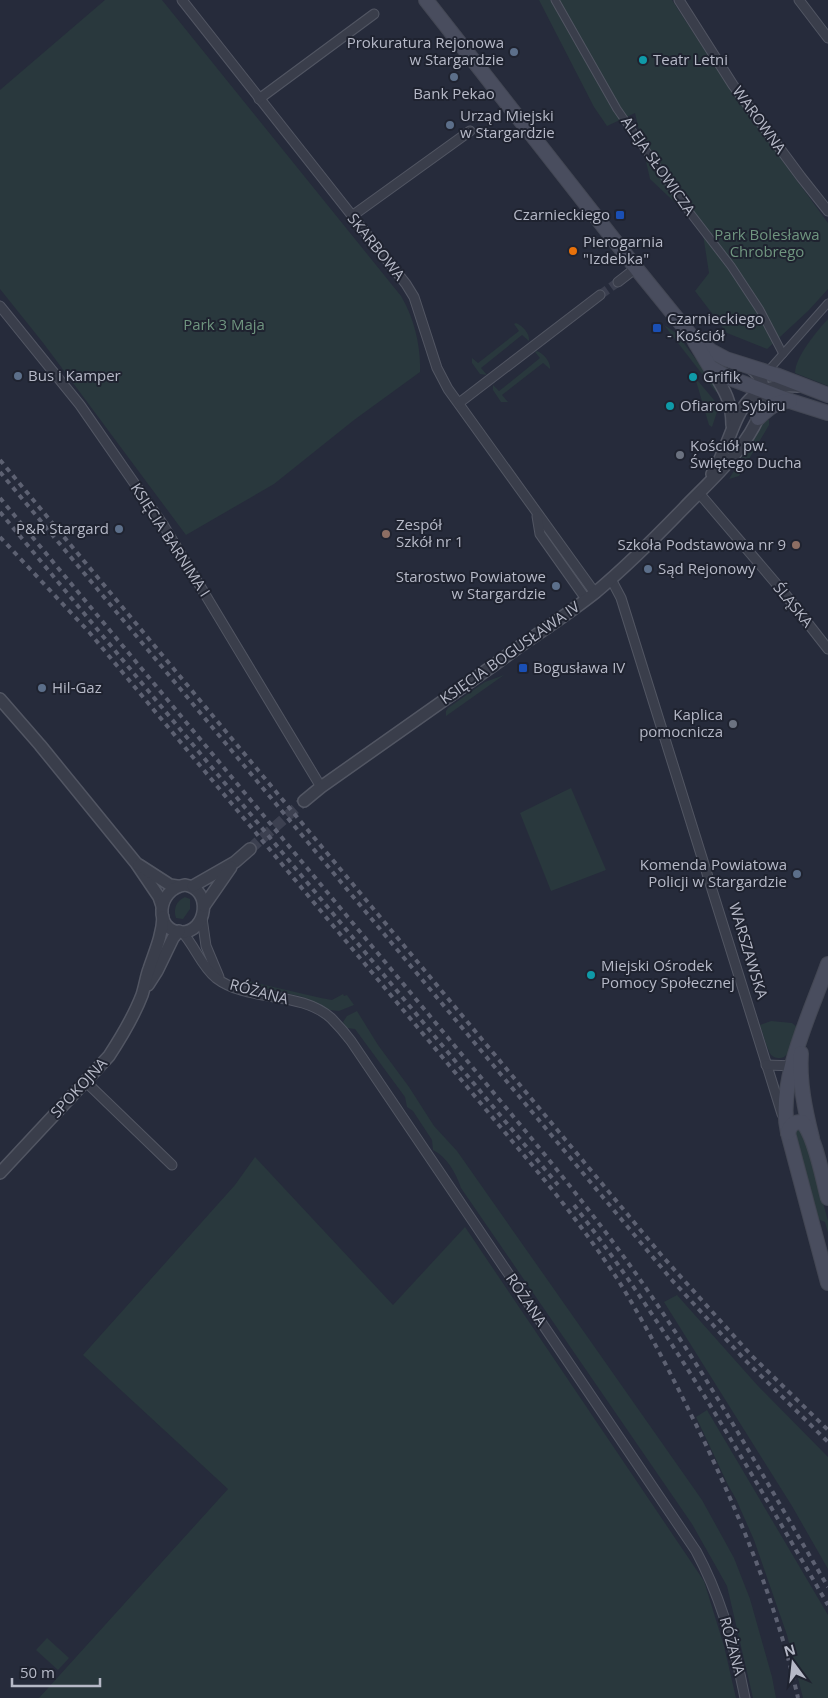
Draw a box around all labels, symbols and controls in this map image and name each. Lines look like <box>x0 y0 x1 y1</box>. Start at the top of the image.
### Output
place label: Prokuratura Rejonowa w Stargardzie <box>347 32 504 69</box>
marker: Prokuratura Rejonowa w Stargardzie <box>508 46 520 58</box>
place label: Teatr Letni <box>653 49 728 69</box>
marker: Teatr Letni <box>637 54 649 66</box>
marker: Bank Pekao <box>448 71 460 83</box>
street label: WAROWNA <box>729 82 791 158</box>
place label: Bank Pekao <box>413 83 495 103</box>
place label: Urząd Miejski w Stargardzie <box>460 105 555 142</box>
street label: ALEJA SŁOWICZA <box>617 112 701 219</box>
marker: Urząd Miejski w Stargardzie <box>444 119 456 131</box>
place label: Czarnieckiego <box>513 204 610 224</box>
street label: SKARBOWA <box>344 209 410 284</box>
marker: Czarnieckiego <box>614 209 626 221</box>
park label: Park Bolesława Chrobrego <box>714 224 820 261</box>
place label: Pierogarnia "Izdebka" <box>583 231 663 268</box>
marker: Pierogarnia "Izdebka" <box>567 245 579 257</box>
place label: Czarnieckiego - Kościół <box>667 308 764 345</box>
park label: Park 3 Maja <box>183 314 265 334</box>
marker: Czarnieckiego - Kościół <box>651 322 663 334</box>
place label: Bus i Kamper <box>28 365 121 385</box>
place label: Grifik <box>703 366 741 386</box>
marker: Bus i Kamper <box>12 370 24 382</box>
marker: Grifik <box>687 371 699 383</box>
place label: Ofiarom Sybiru <box>680 395 786 415</box>
marker: Ofiarom Sybiru <box>664 400 676 412</box>
place label: Kościół pw. Świętego Ducha <box>690 435 802 472</box>
marker: Kościół pw. Świętego Ducha <box>674 449 686 461</box>
street label: KSIĘCIA BARNIMA I <box>127 479 215 600</box>
place label: Zespół Szkół nr 1 <box>396 514 464 551</box>
place label: P&R Stargard <box>16 518 109 538</box>
marker: P&R Stargard <box>113 523 125 535</box>
marker: Zespół Szkół nr 1 <box>380 528 392 540</box>
place label: Szkoła Podstawowa nr 9 <box>617 534 786 554</box>
marker: Szkoła Podstawowa nr 9 <box>790 539 802 551</box>
place label: Sąd Rejonowy <box>658 558 756 578</box>
marker: Sąd Rejonowy <box>642 563 654 575</box>
place label: Starostwo Powiatowe w Stargardzie <box>396 566 546 603</box>
street label: ŚLĄSKA <box>770 578 818 631</box>
marker: Starostwo Powiatowe w Stargardzie <box>550 580 562 592</box>
street label: KSIĘCIA BOGUSŁAWA IV <box>436 596 583 708</box>
place label: Bogusława IV <box>533 657 625 677</box>
marker: Bogusława IV <box>517 662 529 674</box>
place label: Hil-Gaz <box>52 677 102 697</box>
marker: Hil-Gaz <box>36 682 48 694</box>
place label: Kaplica pomocnicza <box>639 704 723 741</box>
marker: Kaplica pomocnicza <box>727 718 739 730</box>
place label: Komenda Powiatowa Policji w Stargardzie <box>640 854 787 891</box>
marker: Komenda Powiatowa Policji w Stargardzie <box>791 868 803 880</box>
street label: WARSZAWSKA <box>725 900 773 1002</box>
place label: Miejski Ośrodek Pomocy Społecznej <box>601 955 735 992</box>
marker: Miejski Ośrodek Pomocy Społecznej <box>585 969 597 981</box>
street label: RÓŻANA <box>228 974 291 1009</box>
street label: SPOKOJNA <box>46 1053 111 1121</box>
street label: RÓŻANA <box>502 1269 552 1330</box>
street label: RÓŻANA <box>716 1614 750 1678</box>
north arrow <box>768 1638 818 1688</box>
text: N <box>782 1639 797 1661</box>
scale bar <box>12 1656 100 1688</box>
text: 50 m <box>20 1662 55 1682</box>

